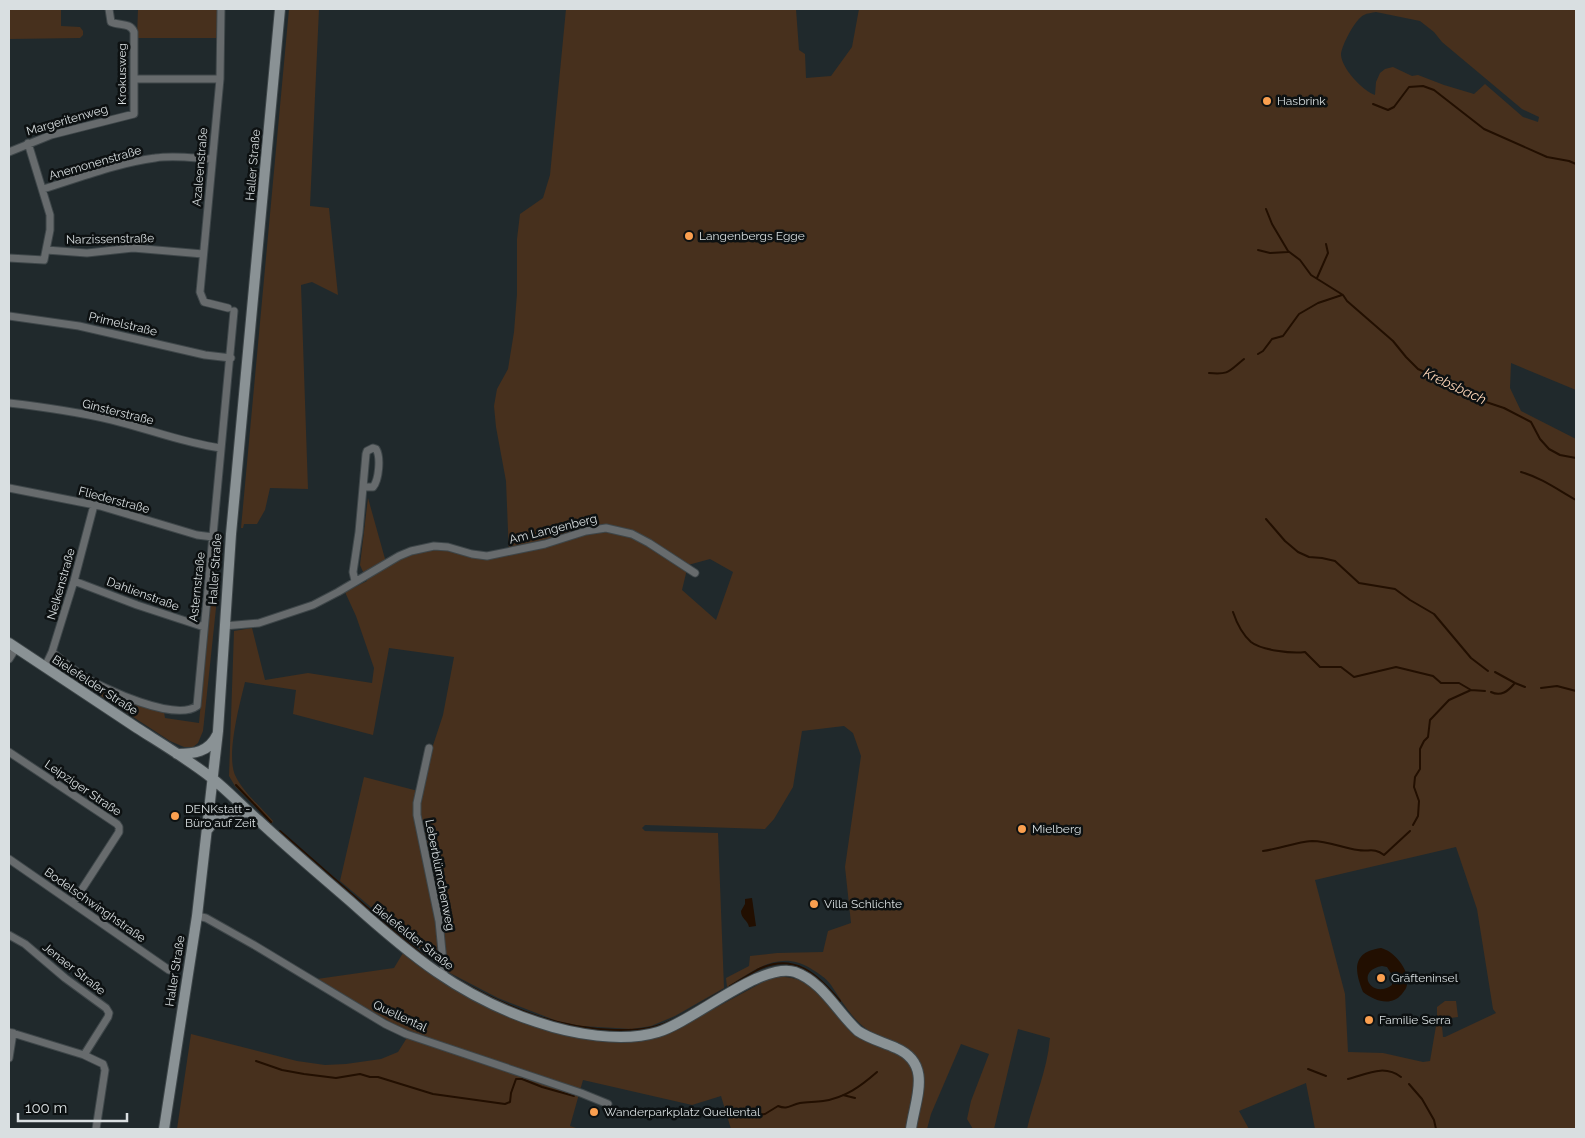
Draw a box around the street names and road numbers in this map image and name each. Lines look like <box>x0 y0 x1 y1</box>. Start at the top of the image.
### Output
street label: Krokusweg <box>115 43 129 105</box>
street label: Margeritenweg <box>25 102 109 138</box>
street label: Azaleenstraße <box>190 127 210 207</box>
street label: Haller Straße <box>243 129 263 201</box>
street label: Anemonenstraße <box>47 143 143 183</box>
street label: Narzissenstraße <box>66 231 154 247</box>
street label: Primelstraße <box>87 309 159 339</box>
street label: Ginsterstraße <box>81 396 155 428</box>
street label: Fliederstraße <box>77 484 151 516</box>
street label: Am Langenberg <box>508 511 598 547</box>
street label: Haller Straße <box>206 533 224 605</box>
street label: Nelkenstraße <box>44 547 78 621</box>
street label: Asternstraße <box>186 551 208 623</box>
street label: Dahlienstraße <box>105 574 181 614</box>
street label: Bielefelder Straße <box>50 652 140 718</box>
street label: Leipziger Straße <box>42 757 124 819</box>
street label: Leberblümchenweg <box>422 818 458 932</box>
street label: Bodelschwinghstraße <box>42 865 148 945</box>
street label: Bielefelder Straße <box>370 901 456 973</box>
street label: Haller Straße <box>162 935 188 1007</box>
street label: Jenaer Straße <box>40 940 108 998</box>
street label: Quellental <box>371 998 430 1035</box>

